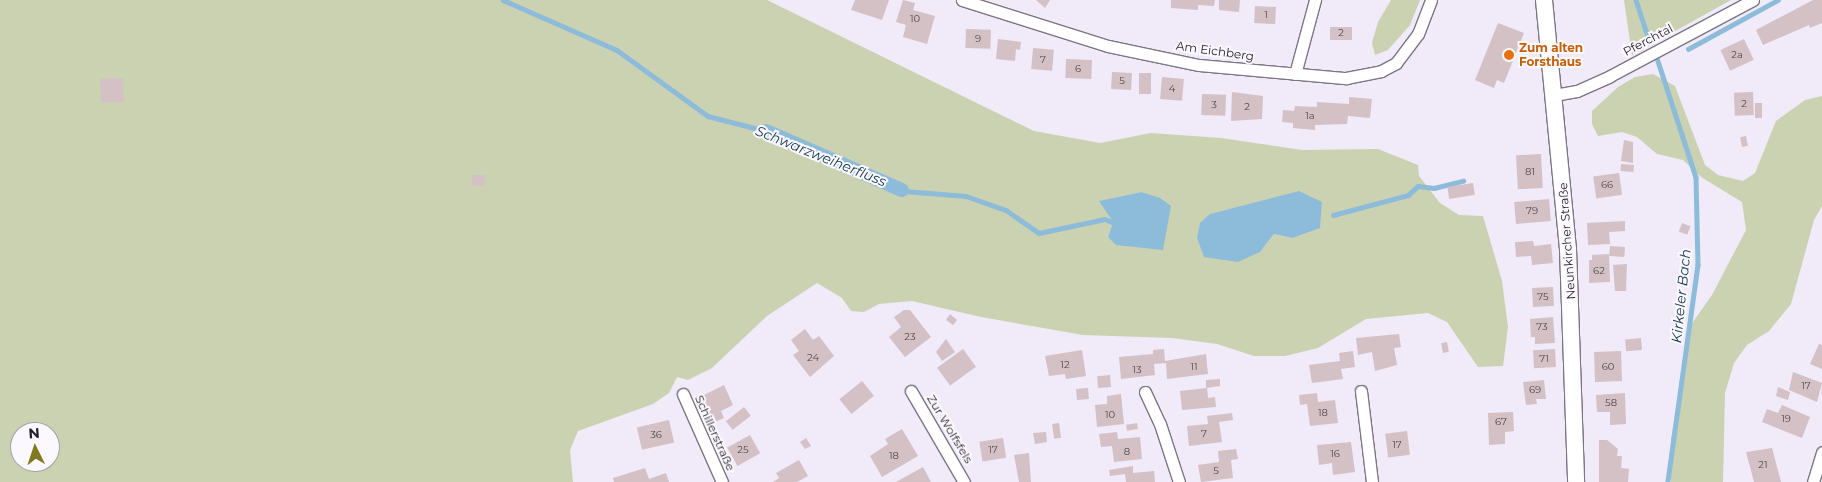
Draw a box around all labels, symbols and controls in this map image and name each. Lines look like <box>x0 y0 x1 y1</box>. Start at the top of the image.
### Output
house number: 1 <box>1264 9 1268 21</box>
house number: 10 <box>910 13 920 25</box>
street label: Pferchtal <box>1621 21 1675 59</box>
house number: 2 <box>1338 27 1344 39</box>
house number: 9 <box>975 33 981 45</box>
street label: Am Eichberg <box>1175 38 1255 64</box>
place label: Zum alten Forsthaus <box>1519 41 1583 69</box>
marker: Zum alten Forsthaus <box>1503 49 1515 61</box>
house number: 2a <box>1731 49 1743 61</box>
house number: 7 <box>1040 54 1046 66</box>
house number: 6 <box>1075 63 1081 75</box>
house number: 5 <box>1119 75 1125 87</box>
house number: 4 <box>1169 83 1175 95</box>
house number: 2 <box>1741 98 1747 110</box>
house number: 3 <box>1211 99 1217 111</box>
house number: 2 <box>1244 101 1250 113</box>
house number: 1a <box>1305 110 1315 122</box>
water label: Schwarzweiherfluss <box>753 122 889 190</box>
house number: 81 <box>1525 166 1535 178</box>
house number: 66 <box>1601 179 1613 191</box>
street label: Neunkircher Straße <box>1556 182 1578 300</box>
house number: 79 <box>1526 205 1538 217</box>
water label: Kirkeler Bach <box>1668 248 1694 344</box>
house number: 62 <box>1593 265 1605 277</box>
house number: 75 <box>1537 291 1549 303</box>
house number: 73 <box>1536 321 1548 333</box>
house number: 23 <box>904 331 916 343</box>
house number: 24 <box>807 352 819 364</box>
house number: 71 <box>1539 353 1549 365</box>
house number: 12 <box>1060 359 1070 371</box>
house number: 11 <box>1190 361 1198 373</box>
house number: 60 <box>1602 361 1614 373</box>
house number: 13 <box>1132 364 1142 376</box>
house number: 17 <box>1801 380 1811 392</box>
house number: 69 <box>1529 384 1541 396</box>
street label: Zur Wolfsfels <box>924 392 976 466</box>
street label: Schillerstraße <box>692 393 738 473</box>
house number: 58 <box>1605 397 1617 409</box>
house number: 18 <box>1318 407 1328 419</box>
house number: 10 <box>1105 409 1115 421</box>
house number: 19 <box>1781 413 1791 425</box>
house number: 67 <box>1495 416 1507 428</box>
north arrow <box>10 422 60 472</box>
text: N <box>28 424 40 442</box>
house number: 7 <box>1201 428 1207 440</box>
house number: 36 <box>650 429 662 441</box>
house number: 17 <box>1392 439 1402 451</box>
house number: 25 <box>737 444 749 456</box>
house number: 17 <box>988 444 998 456</box>
house number: 8 <box>1124 446 1130 458</box>
house number: 16 <box>1330 448 1340 460</box>
house number: 18 <box>889 450 899 462</box>
house number: 21 <box>1758 459 1768 471</box>
house number: 5 <box>1213 465 1219 477</box>

